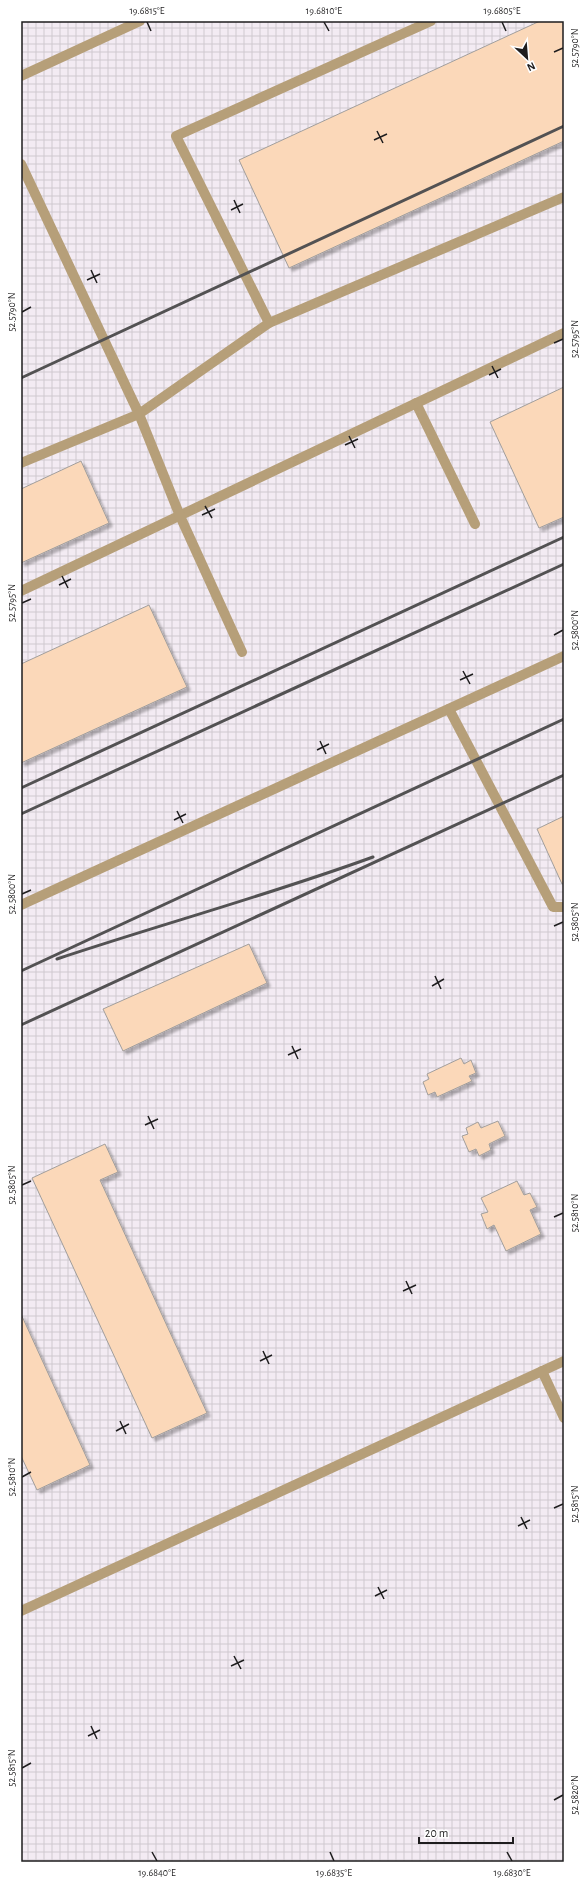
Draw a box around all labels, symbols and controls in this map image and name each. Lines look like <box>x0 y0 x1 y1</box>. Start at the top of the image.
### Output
text: 19.6815°E <box>129 6 165 16</box>
text: 19.6810°E <box>306 6 342 16</box>
text: 19.6805°E <box>483 6 521 16</box>
text: 52.5790°N <box>570 28 580 68</box>
north arrow <box>507 38 547 78</box>
text: N <box>525 60 537 73</box>
text: 52.5790°N <box>7 292 17 332</box>
text: 52.5795°N <box>570 320 580 358</box>
text: 52.5795°N <box>7 584 17 622</box>
text: 52.5800°N <box>570 610 580 650</box>
text: 52.5800°N <box>7 874 17 914</box>
text: 52.5805°N <box>570 902 580 942</box>
text: 52.5805°N <box>7 1165 17 1205</box>
text: 52.5810°N <box>570 1194 580 1232</box>
text: 52.5810°N <box>7 1458 17 1496</box>
text: 52.5815°N <box>570 1485 580 1523</box>
text: 52.5815°N <box>7 1749 17 1787</box>
text: 52.5820°N <box>570 1775 580 1815</box>
scale bar <box>419 1819 513 1845</box>
text: 20 m <box>425 1827 448 1839</box>
text: 19.6840°E <box>138 1868 176 1878</box>
text: 19.6835°E <box>316 1868 352 1878</box>
text: 19.6830°E <box>493 1868 531 1878</box>

